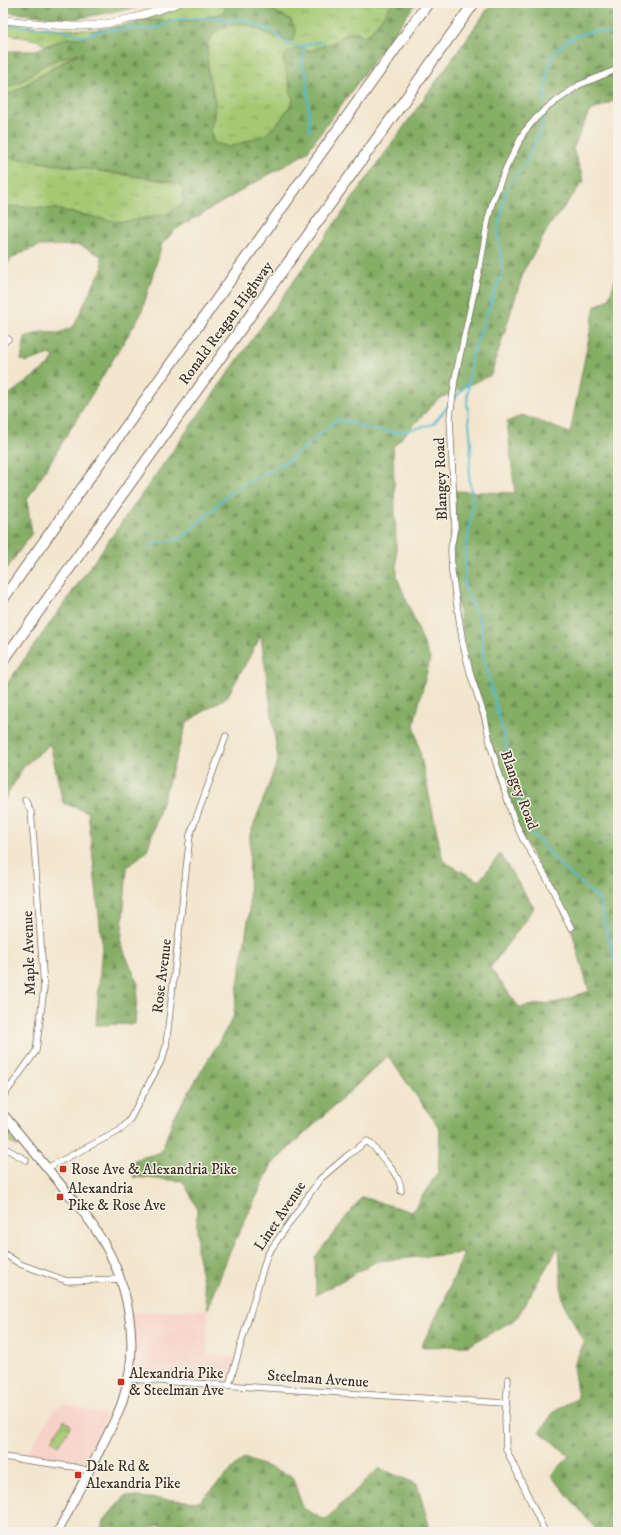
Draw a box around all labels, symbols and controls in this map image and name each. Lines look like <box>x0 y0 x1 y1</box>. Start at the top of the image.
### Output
street label: Ronald Reagan Highway <box>175 257 278 389</box>
street label: Blangey Road <box>430 437 452 521</box>
street label: Blangey Road <box>496 748 542 833</box>
street label: Maple Avenue <box>18 910 40 996</box>
street label: Rose Avenue <box>148 938 176 1014</box>
place label: Rose Ave & Alexandria Pike <box>71 1160 237 1179</box>
marker: Rose Ave & Alexandria Pike <box>58 1164 68 1174</box>
street label: Linet Avenue <box>250 1178 310 1254</box>
place label: Alexandria Pike & Rose Ave <box>68 1179 166 1215</box>
marker: Alexandria Pike & Rose Ave <box>55 1192 65 1202</box>
place label: Alexandria Pike & Steelman Ave <box>129 1364 224 1400</box>
street label: Steelman Avenue <box>267 1366 369 1392</box>
marker: Alexandria Pike & Steelman Ave <box>116 1377 126 1387</box>
place label: Dale Rd & Alexandria Pike <box>86 1457 180 1493</box>
marker: Dale Rd & Alexandria Pike <box>73 1470 83 1480</box>

